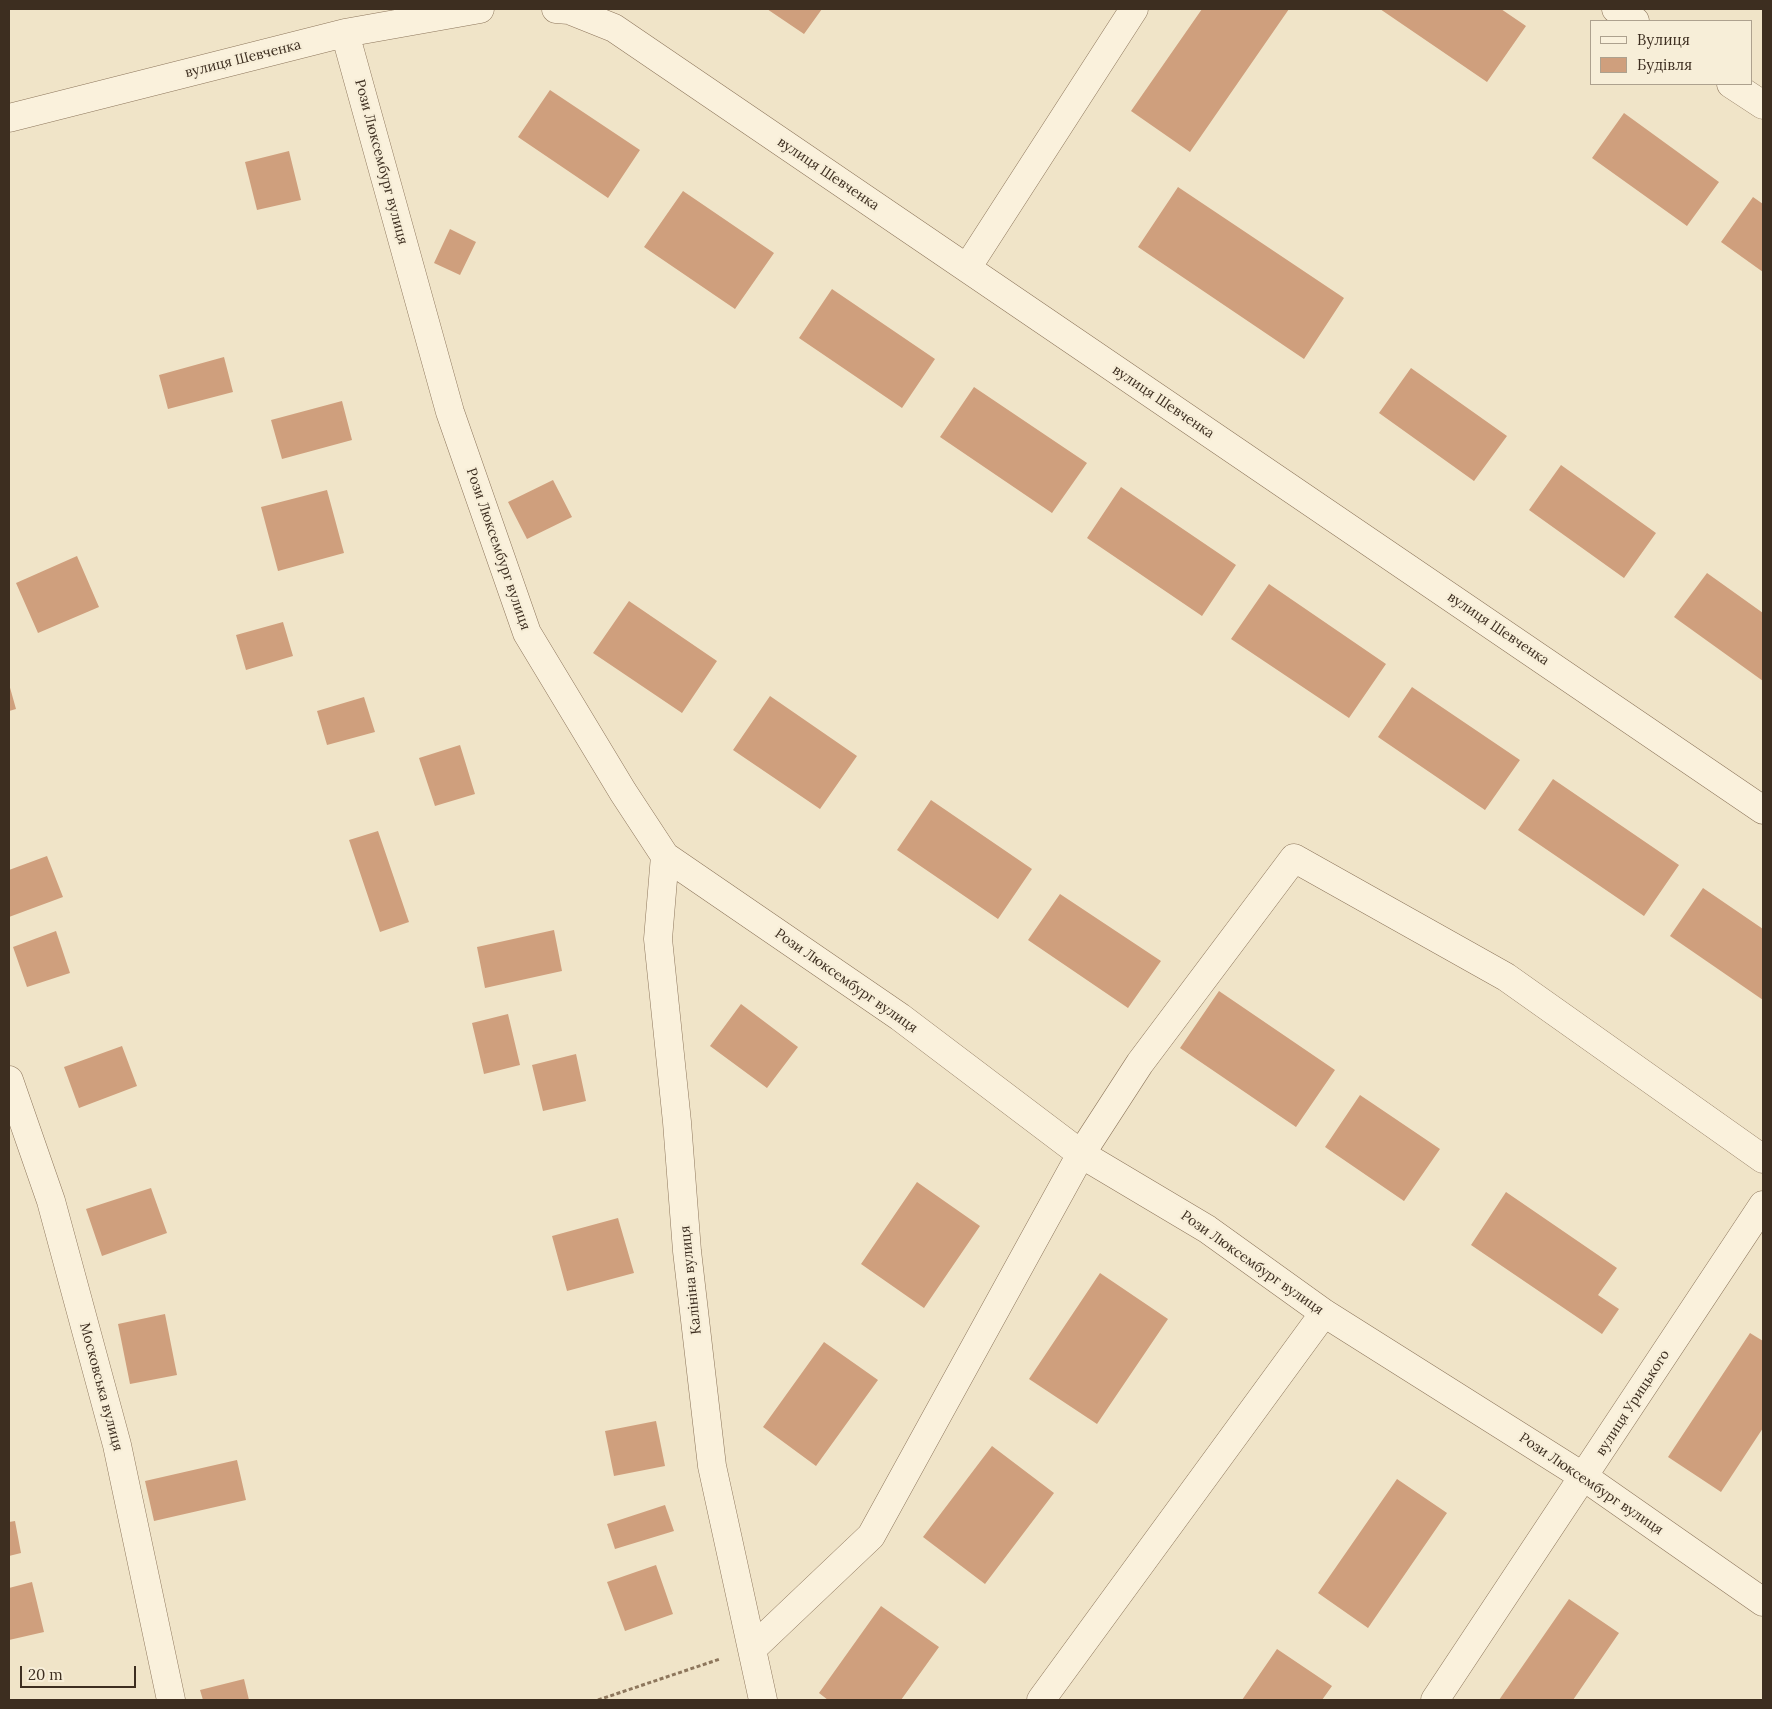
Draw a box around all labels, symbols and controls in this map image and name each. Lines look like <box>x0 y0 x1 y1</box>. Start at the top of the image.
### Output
legend <box>1590 20 1752 85</box>
text: Вулиця <box>1637 30 1690 49</box>
street label: вулиця Шевченка <box>183 36 303 82</box>
text: Будівля <box>1637 55 1692 74</box>
street label: Рози Люксембург вулиця <box>351 78 411 246</box>
street label: вулиця Шевченка <box>774 134 882 214</box>
street label: вулиця Шевченка <box>1109 362 1217 442</box>
street label: Рози Люксембург вулиця <box>462 466 534 632</box>
street label: вулиця Шевченка <box>1444 589 1552 669</box>
street label: Рози Люксембург вулиця <box>771 925 921 1037</box>
street label: Рози Люксембург вулиця <box>1177 1207 1327 1319</box>
street label: Калініна вулиця <box>677 1225 705 1335</box>
street label: Московська вулиця <box>76 1321 126 1453</box>
street label: вулиця Урицького <box>1592 1347 1674 1459</box>
street label: Рози Люксембург вулиця <box>1516 1429 1666 1539</box>
scale bar <box>22 1656 139 1688</box>
text: 20 m <box>28 1665 63 1684</box>

